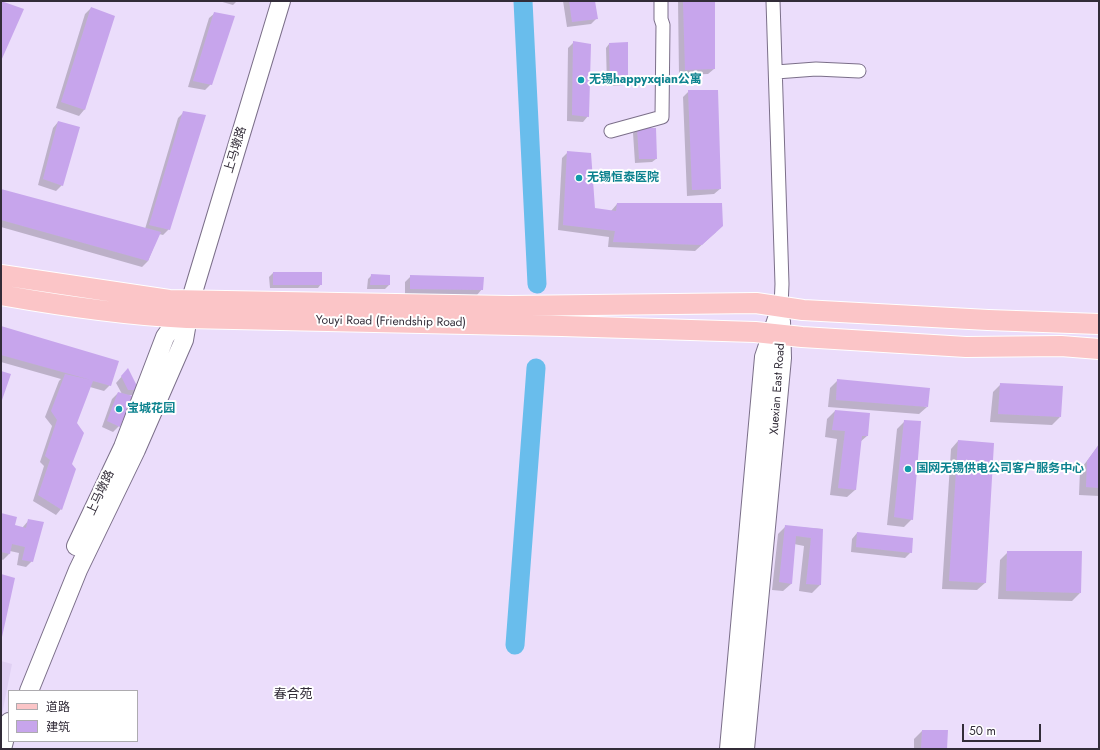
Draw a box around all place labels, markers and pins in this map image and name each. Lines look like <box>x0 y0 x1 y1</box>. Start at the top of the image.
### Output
place label: 无锡happyxqian公寓 <box>589 73 702 87</box>
marker: 无锡happyxqian公寓 <box>576 75 586 85</box>
place label: 无锡恒泰医院 <box>587 171 659 185</box>
marker: 无锡恒泰医院 <box>574 173 584 183</box>
place label: 宝城花园 <box>127 402 175 416</box>
marker: 宝城花园 <box>114 404 124 414</box>
place label: 国网无锡供电公司客户服务中心 <box>916 462 1084 476</box>
marker: 国网无锡供电公司客户服务中心 <box>903 464 913 474</box>

